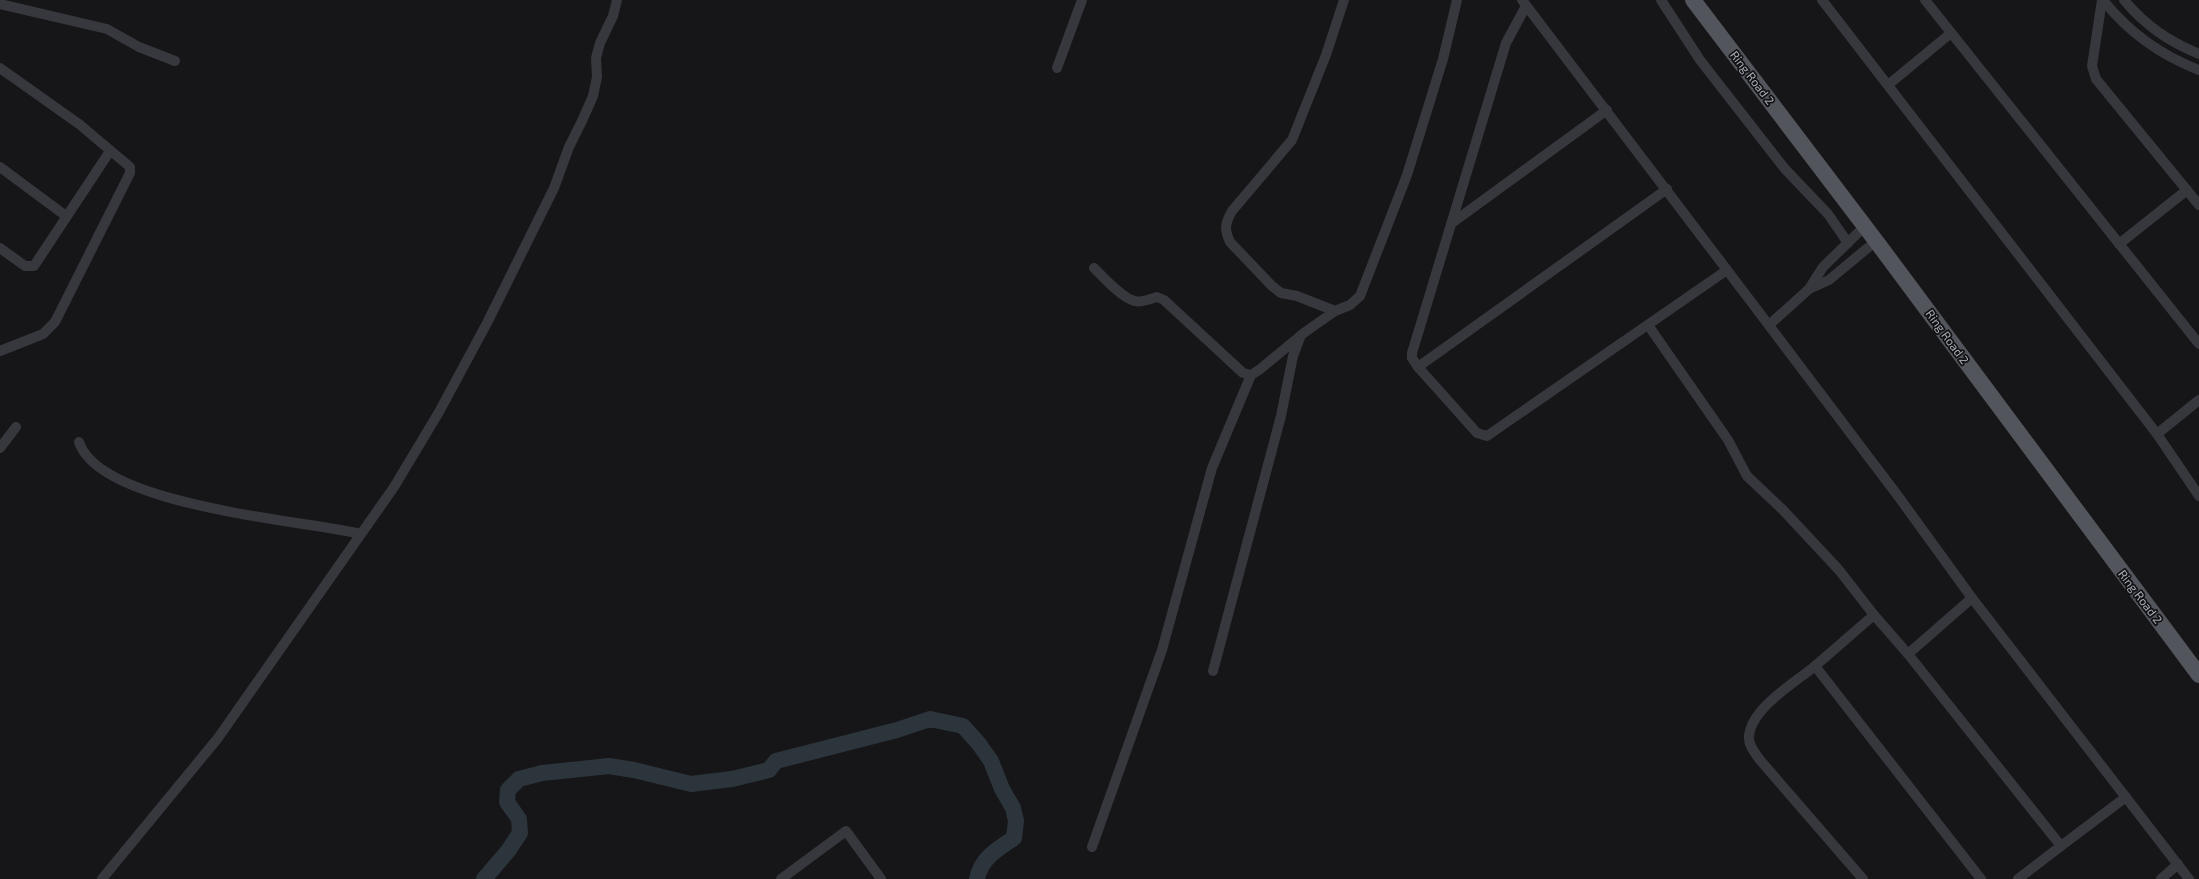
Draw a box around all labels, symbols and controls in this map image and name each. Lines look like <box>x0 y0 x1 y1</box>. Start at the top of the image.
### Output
street label: Ring Road 2 <box>1728 48 1778 107</box>
street label: Ring Road 2 <box>1923 306 1972 367</box>
street label: Ring Road 2 <box>2116 567 2166 626</box>

